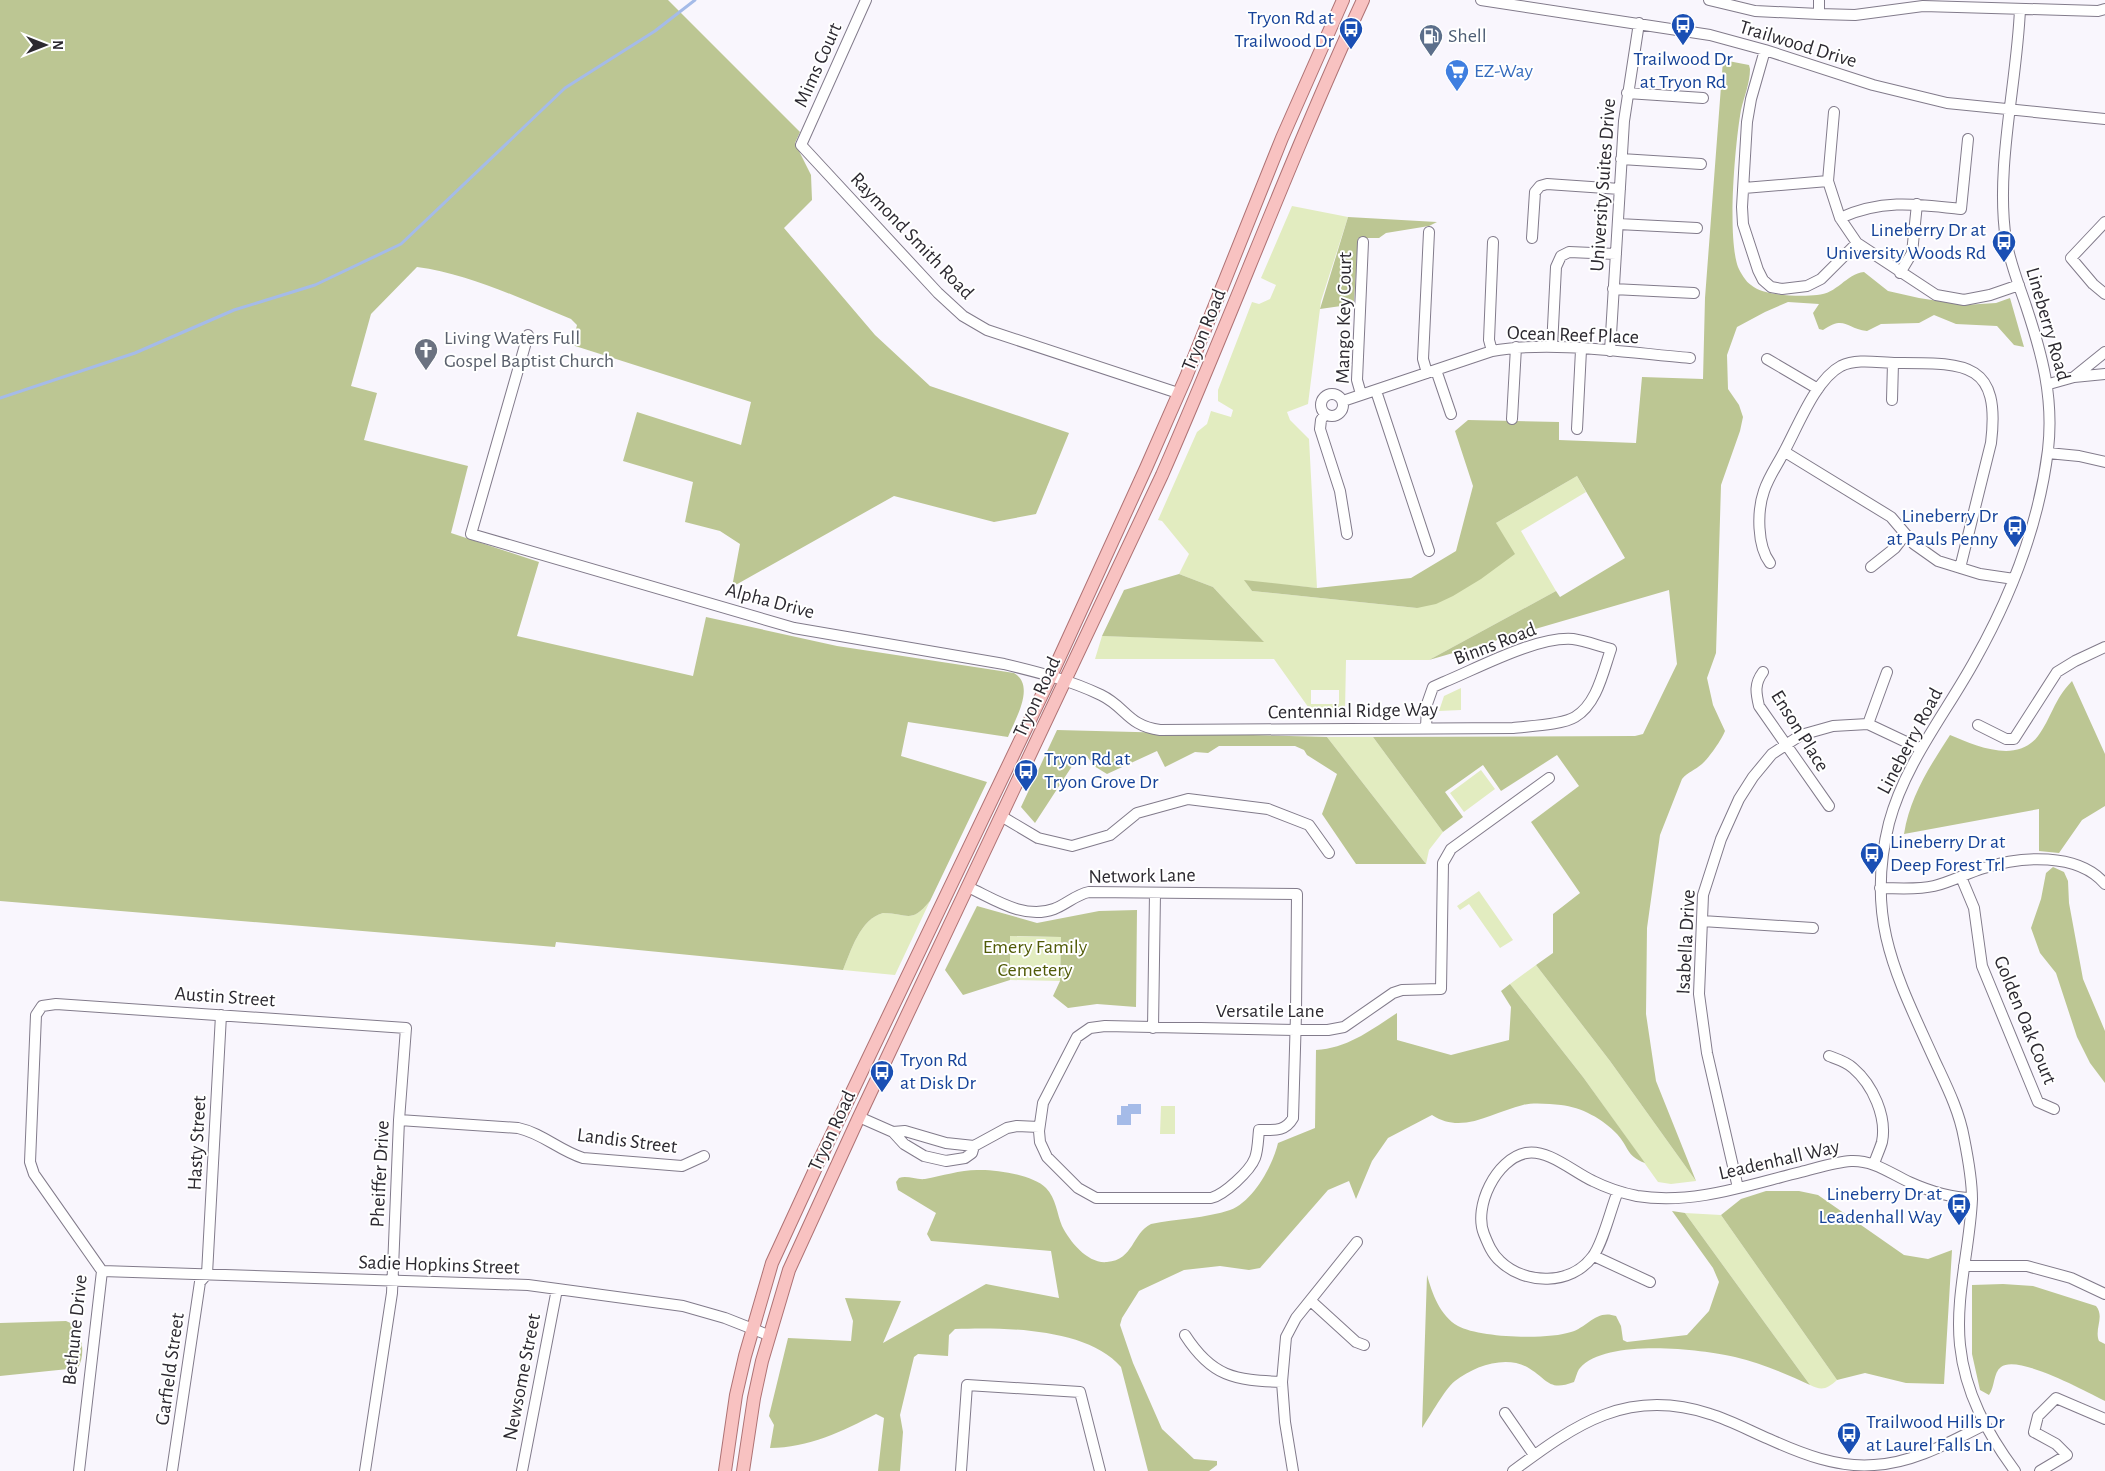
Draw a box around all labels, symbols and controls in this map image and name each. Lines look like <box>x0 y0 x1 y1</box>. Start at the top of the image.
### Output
place label: Tryon Rd at Trailwood Dr <box>1234 8 1335 51</box>
bus stop icon: Trailwood Dr at Tryon Rd <box>1670 12 1696 46</box>
bus stop icon: Tryon Rd at Trailwood Dr <box>1338 16 1364 50</box>
street label: Trailwood Drive <box>1737 17 1859 71</box>
street label: Mims Court <box>791 19 846 110</box>
north arrow <box>20 20 70 70</box>
fuel station icon: Shell <box>1418 23 1444 57</box>
place label: Shell <box>1448 26 1487 46</box>
text: N <box>50 40 64 50</box>
place label: Trailwood Dr at Tryon Rd <box>1633 49 1733 92</box>
supermarket icon: EZ-Way <box>1444 58 1470 92</box>
place label: EZ-Way <box>1474 61 1533 81</box>
street label: University Suites Drive <box>1587 98 1619 272</box>
street label: Raymond Smith Road <box>847 169 977 303</box>
place label: Lineberry Dr at University Woods Rd <box>1826 220 1987 263</box>
bus stop icon: Lineberry Dr at University Woods Rd <box>1991 229 2017 263</box>
street label: Mango Key Court <box>1333 251 1355 384</box>
street label: Lineberry Road <box>2022 265 2074 383</box>
street label: Tryon Road <box>1179 286 1229 374</box>
street label: Ocean Reef Place <box>1507 323 1639 347</box>
place label: Living Waters Full Gospel Baptist Church <box>444 328 614 371</box>
church icon: Living Waters Full Gospel Baptist Church <box>413 337 439 371</box>
place label: Lineberry Dr at Pauls Penny <box>1887 506 1999 549</box>
bus stop icon: Lineberry Dr at Pauls Penny <box>2002 514 2028 548</box>
street label: Alpha Drive <box>723 580 817 622</box>
street label: Binns Road <box>1451 619 1539 669</box>
street label: Tryon Road <box>1010 654 1064 740</box>
street label: Lineberry Road <box>1874 685 1946 797</box>
street label: Enson Place <box>1767 687 1833 775</box>
street label: Centennial Ridge Way <box>1268 700 1439 722</box>
place label: Tryon Rd at Tryon Grove Dr <box>1044 749 1159 792</box>
bus stop icon: Tryon Rd at Tryon Grove Dr <box>1013 758 1039 792</box>
place label: Lineberry Dr at Deep Forest Trl <box>1890 832 2006 875</box>
bus stop icon: Lineberry Dr at Deep Forest Trl <box>1859 841 1885 875</box>
street label: Network Lane <box>1088 865 1196 887</box>
street label: Isabella Drive <box>1673 889 1699 995</box>
park label: Emery Family Cemetery <box>983 937 1088 980</box>
street label: Golden Oak Court <box>1990 953 2060 1088</box>
street label: Austin Street <box>174 984 277 1011</box>
street label: Versatile Lane <box>1216 1001 1324 1021</box>
place label: Tryon Rd at Disk Dr <box>900 1050 976 1093</box>
bus stop icon: Tryon Rd at Disk Dr <box>869 1059 895 1093</box>
street label: Tryon Road <box>805 1088 859 1174</box>
street label: Hasty Street <box>185 1094 210 1191</box>
street label: Pheiffer Drive <box>367 1120 393 1228</box>
street label: Landis Street <box>576 1125 679 1157</box>
street label: Leadenhall Way <box>1717 1136 1842 1184</box>
place label: Lineberry Dr at Leadenhall Way <box>1819 1184 1943 1227</box>
bus stop icon: Lineberry Dr at Leadenhall Way <box>1946 1192 1972 1226</box>
street label: Sadie Hopkins Street <box>358 1252 521 1278</box>
street label: Bethune Drive <box>59 1274 91 1386</box>
street label: Garfield Street <box>152 1311 188 1426</box>
street label: Newsome Street <box>500 1311 544 1442</box>
place label: Trailwood Hills Dr at Laurel Falls Ln <box>1866 1412 2005 1455</box>
bus stop icon: Trailwood Hills Dr at Laurel Falls Ln <box>1836 1421 1862 1455</box>

